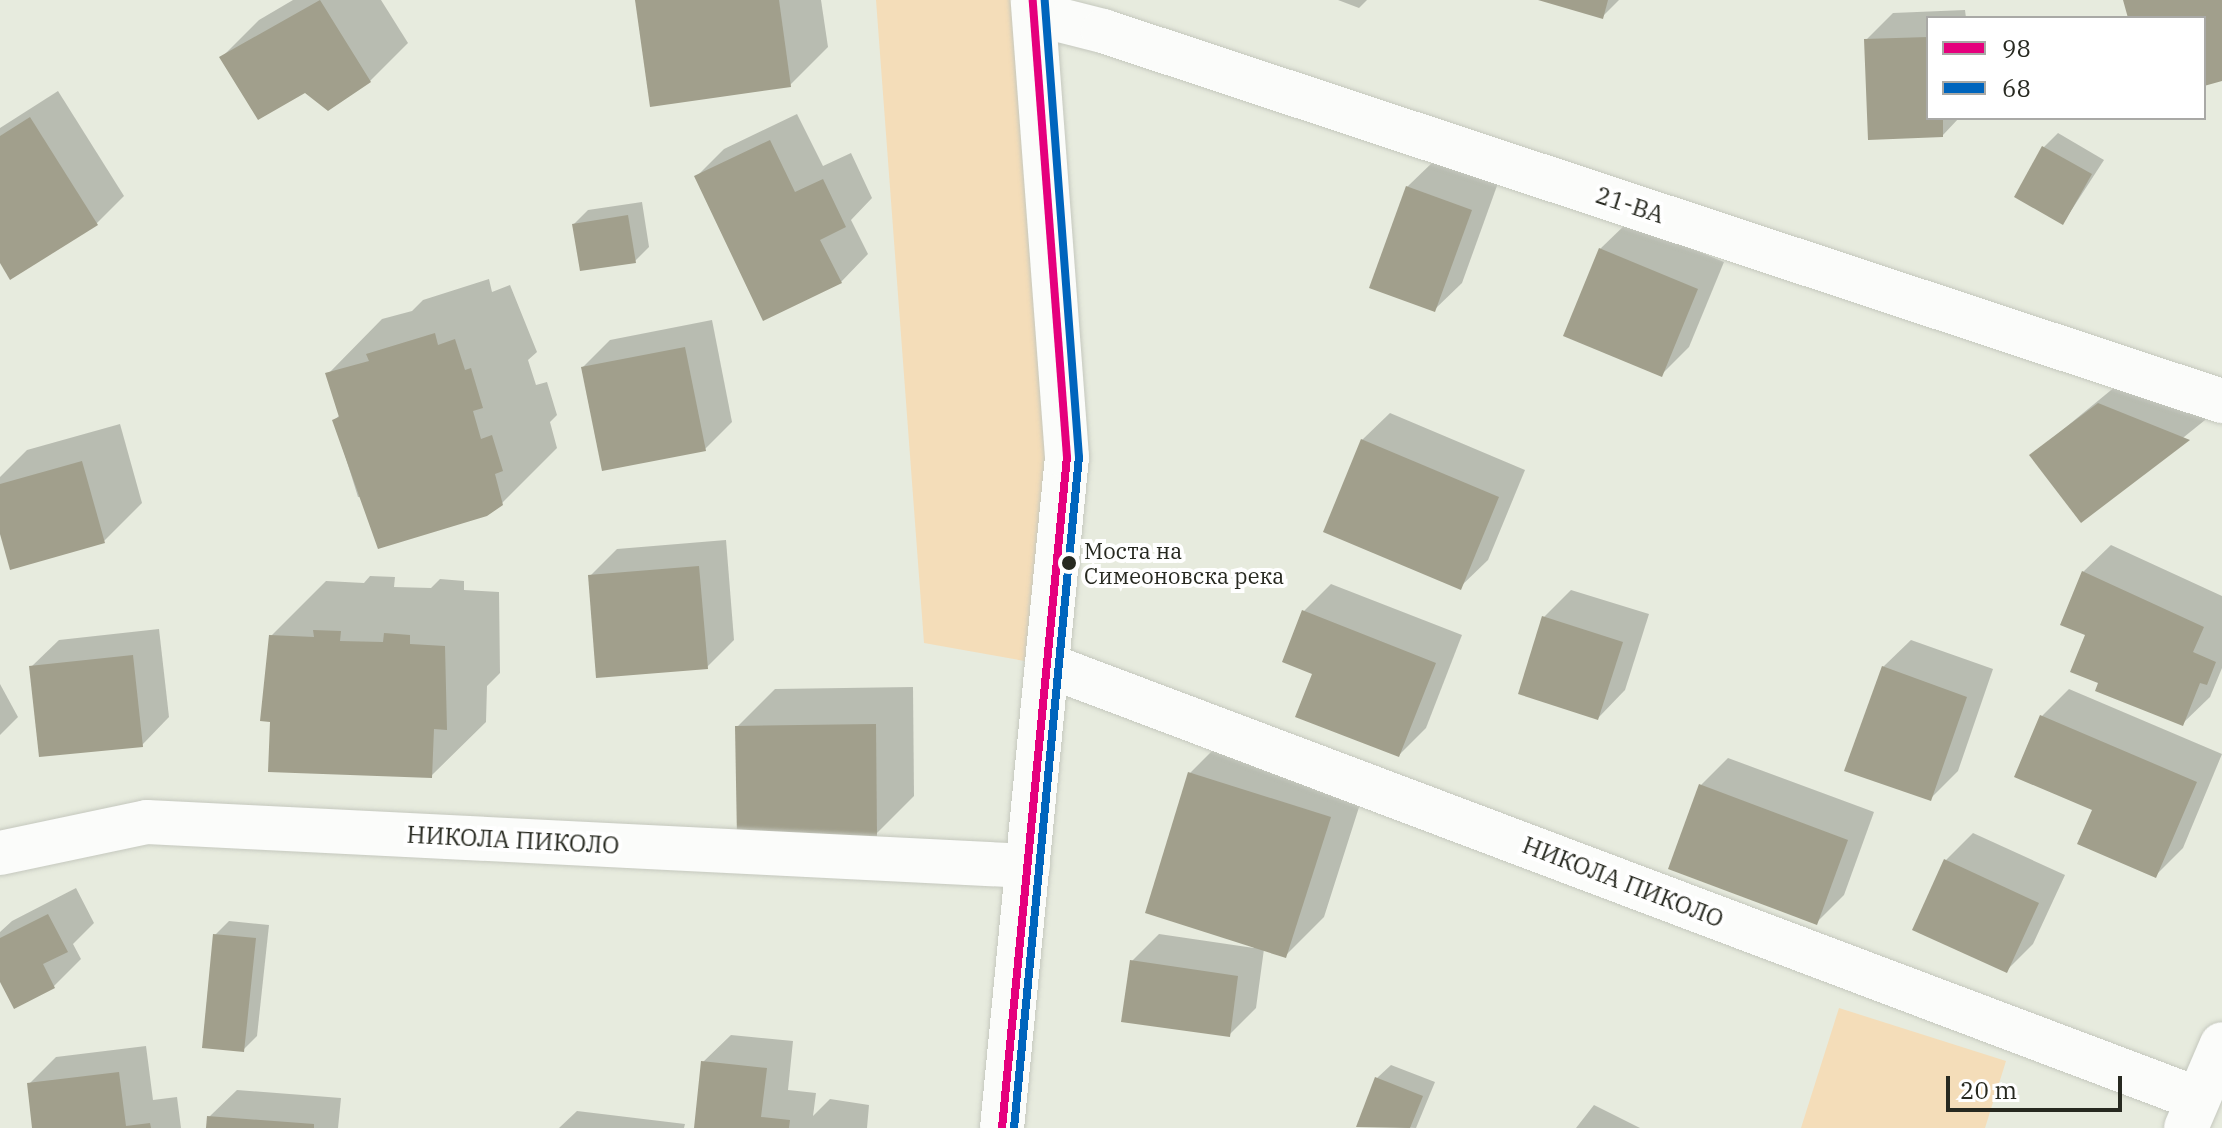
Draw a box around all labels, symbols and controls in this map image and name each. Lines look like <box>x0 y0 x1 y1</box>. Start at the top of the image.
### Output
legend <box>1926 16 2206 120</box>
text: 98 <box>2002 32 2031 64</box>
text: 68 <box>2002 72 2031 104</box>
street label: 21-ВА <box>1592 180 1668 230</box>
place label: Моста на Симеоновска река <box>1084 537 1284 588</box>
marker: Моста на Симеоновска река <box>1061 555 1077 571</box>
street label: НИКОЛА ПИКОЛО <box>406 820 620 860</box>
street label: НИКОЛА ПИКОЛО <box>1518 830 1728 934</box>
scale bar <box>1950 1060 2126 1110</box>
text: 20 m <box>1960 1074 2017 1106</box>

